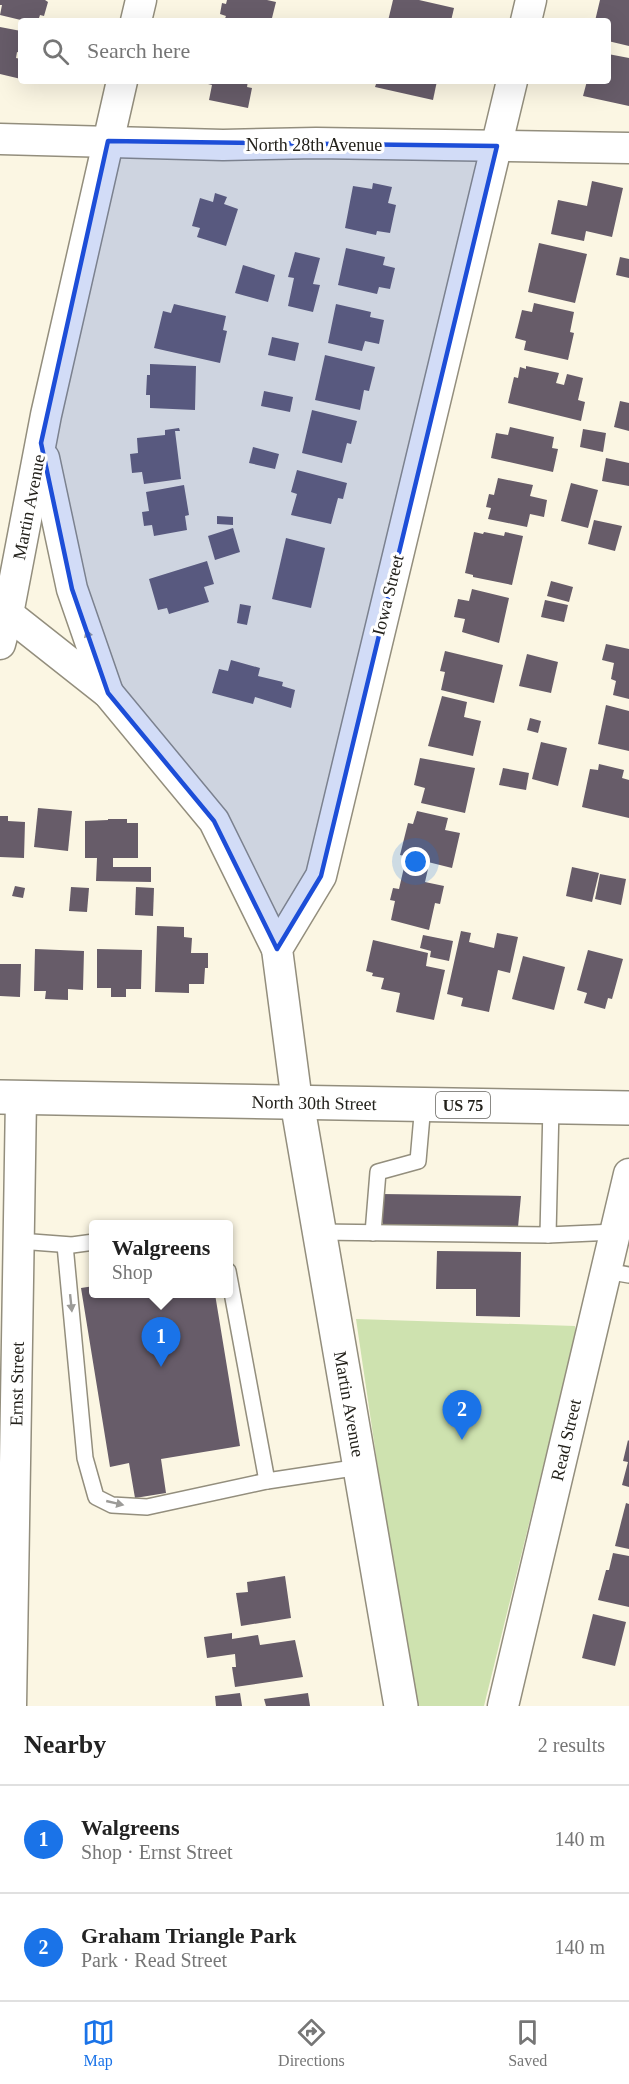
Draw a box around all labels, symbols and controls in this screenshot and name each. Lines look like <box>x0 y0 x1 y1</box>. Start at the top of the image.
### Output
search box <box>18 18 611 84</box>
icon: search <box>39 35 72 68</box>
text: Search here <box>87 38 190 63</box>
street label: North 28th Avenue <box>246 135 382 155</box>
street label: Martin Avenue <box>9 452 49 561</box>
street label: Iowa Street <box>368 553 408 637</box>
one-way arrow <box>83 629 93 647</box>
your location <box>401 847 430 876</box>
street label: North 30th Street <box>251 1092 377 1114</box>
road number: US 75 <box>436 1092 490 1118</box>
popup <box>89 1220 233 1298</box>
text: Walgreens <box>112 1235 210 1260</box>
text: Shop <box>112 1261 153 1283</box>
one-way arrow <box>66 1294 76 1313</box>
pin: 1 <box>142 1318 180 1367</box>
street label: Ernst Street <box>6 1342 28 1426</box>
street label: Martin Avenue <box>330 1350 368 1459</box>
pin: 2 <box>442 1390 482 1440</box>
street label: Read Street <box>547 1397 585 1483</box>
one-way arrow <box>106 1499 124 1509</box>
text: Nearby <box>24 1730 106 1759</box>
text: 2 results <box>538 1734 605 1756</box>
text: Walgreens <box>81 1815 180 1840</box>
text: 1 <box>39 1828 49 1850</box>
text: 140 m <box>554 1828 605 1850</box>
text: Shop · Ernst Street <box>81 1841 233 1863</box>
text: Graham Triangle Park <box>81 1923 297 1948</box>
text: 2 <box>39 1936 49 1958</box>
text: 140 m <box>554 1936 605 1958</box>
text: Park · Read Street <box>81 1949 227 1971</box>
tab: Map <box>82 2016 115 2070</box>
tab: Directions <box>278 2016 345 2070</box>
tab: Saved <box>508 2016 547 2070</box>

